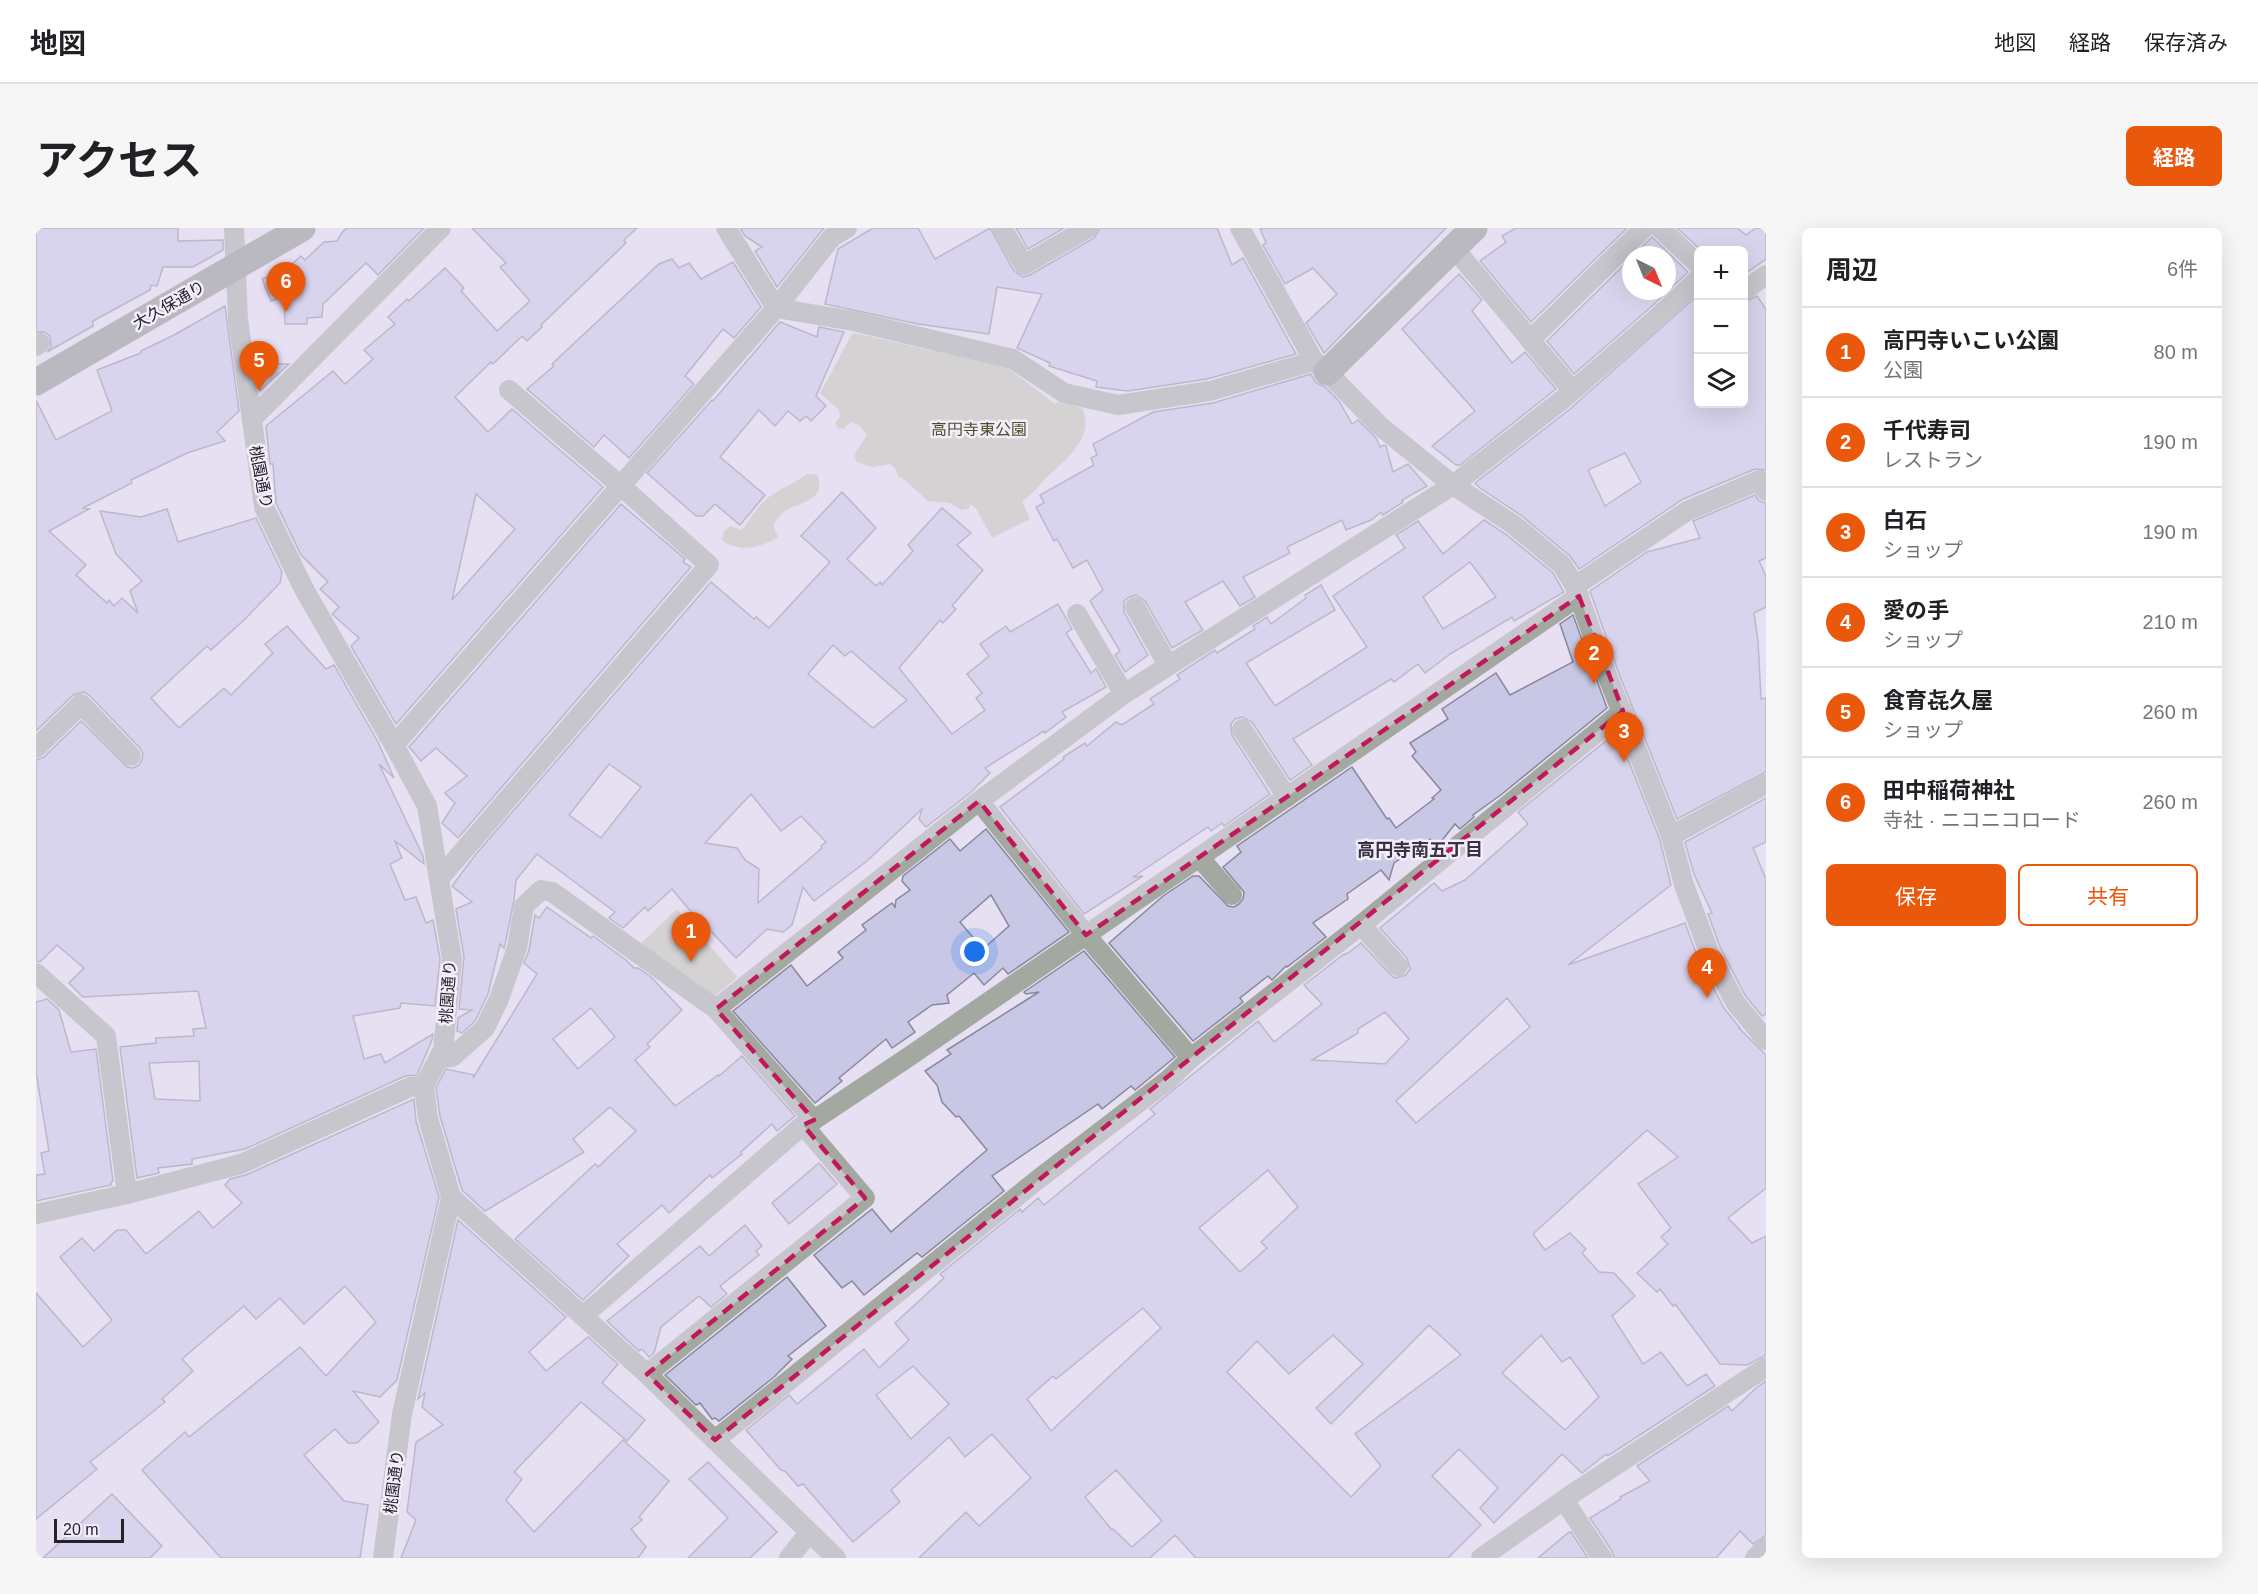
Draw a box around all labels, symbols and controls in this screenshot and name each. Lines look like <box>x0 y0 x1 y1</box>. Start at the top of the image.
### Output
text: 地図 <box>30 28 86 59</box>
text: 地図 <box>1994 31 2036 54</box>
text: 経路 <box>2069 31 2111 54</box>
text: 保存済み <box>2144 31 2228 54</box>
button: 経路 <box>2126 126 2222 186</box>
text: アクセス <box>36 137 202 184</box>
north arrow <box>1622 246 1676 300</box>
map controls <box>1694 246 1748 408</box>
button: + <box>1694 246 1748 300</box>
text: 周辺 <box>1826 255 1878 285</box>
text: 6件 <box>2167 258 2198 280</box>
pin: 6 <box>266 262 306 312</box>
street label: 大久保通り <box>130 278 208 332</box>
button: − <box>1694 300 1748 354</box>
text: 高円寺いこい公園 <box>1883 328 2059 353</box>
text: 1 <box>1840 341 1851 363</box>
text: 80 m <box>2154 341 2198 363</box>
pin: 5 <box>240 342 278 391</box>
button: layers <box>1694 354 1748 408</box>
text: 公園 <box>1883 359 1923 381</box>
text: 千代寿司 <box>1883 418 1971 443</box>
park label: 高円寺東公園 <box>931 421 1027 438</box>
text: 2 <box>1840 431 1851 453</box>
text: 190 m <box>2142 431 2198 453</box>
street label: 桃園通り <box>247 444 275 510</box>
text: レストラン <box>1883 449 1983 471</box>
text: 白石 <box>1883 508 1927 533</box>
text: 3 <box>1840 521 1851 543</box>
text: 190 m <box>2142 521 2198 543</box>
text: ショップ <box>1883 539 1963 561</box>
text: 愛の手 <box>1883 598 1949 623</box>
text: 4 <box>1840 611 1851 633</box>
text: 210 m <box>2142 611 2198 633</box>
text: ショップ <box>1883 629 1963 651</box>
pin: 2 <box>1574 634 1614 684</box>
text: 食育㐂久屋 <box>1883 688 1993 713</box>
text: 5 <box>1840 701 1851 723</box>
text: 260 m <box>2142 701 2198 723</box>
pin: 3 <box>1604 712 1644 762</box>
text: ショップ <box>1883 719 1963 741</box>
text: 田中稲荷神社 <box>1883 778 2015 803</box>
text: 6 <box>1840 791 1851 813</box>
text: 260 m <box>2142 791 2198 813</box>
text: 寺社 · ニコニコロード <box>1883 809 2081 831</box>
district label: 高円寺南五丁目 <box>1357 840 1483 860</box>
button: 保存 <box>1826 864 2006 926</box>
button: 共有 <box>2018 864 2198 926</box>
pin: 1 <box>672 912 710 962</box>
your location <box>960 937 989 966</box>
pin: 4 <box>1688 948 1726 998</box>
street label: 桃園通り <box>437 959 459 1025</box>
street label: 桃園通り <box>382 1449 406 1515</box>
scale bar <box>54 1516 124 1544</box>
text: 20 m <box>63 1521 99 1538</box>

